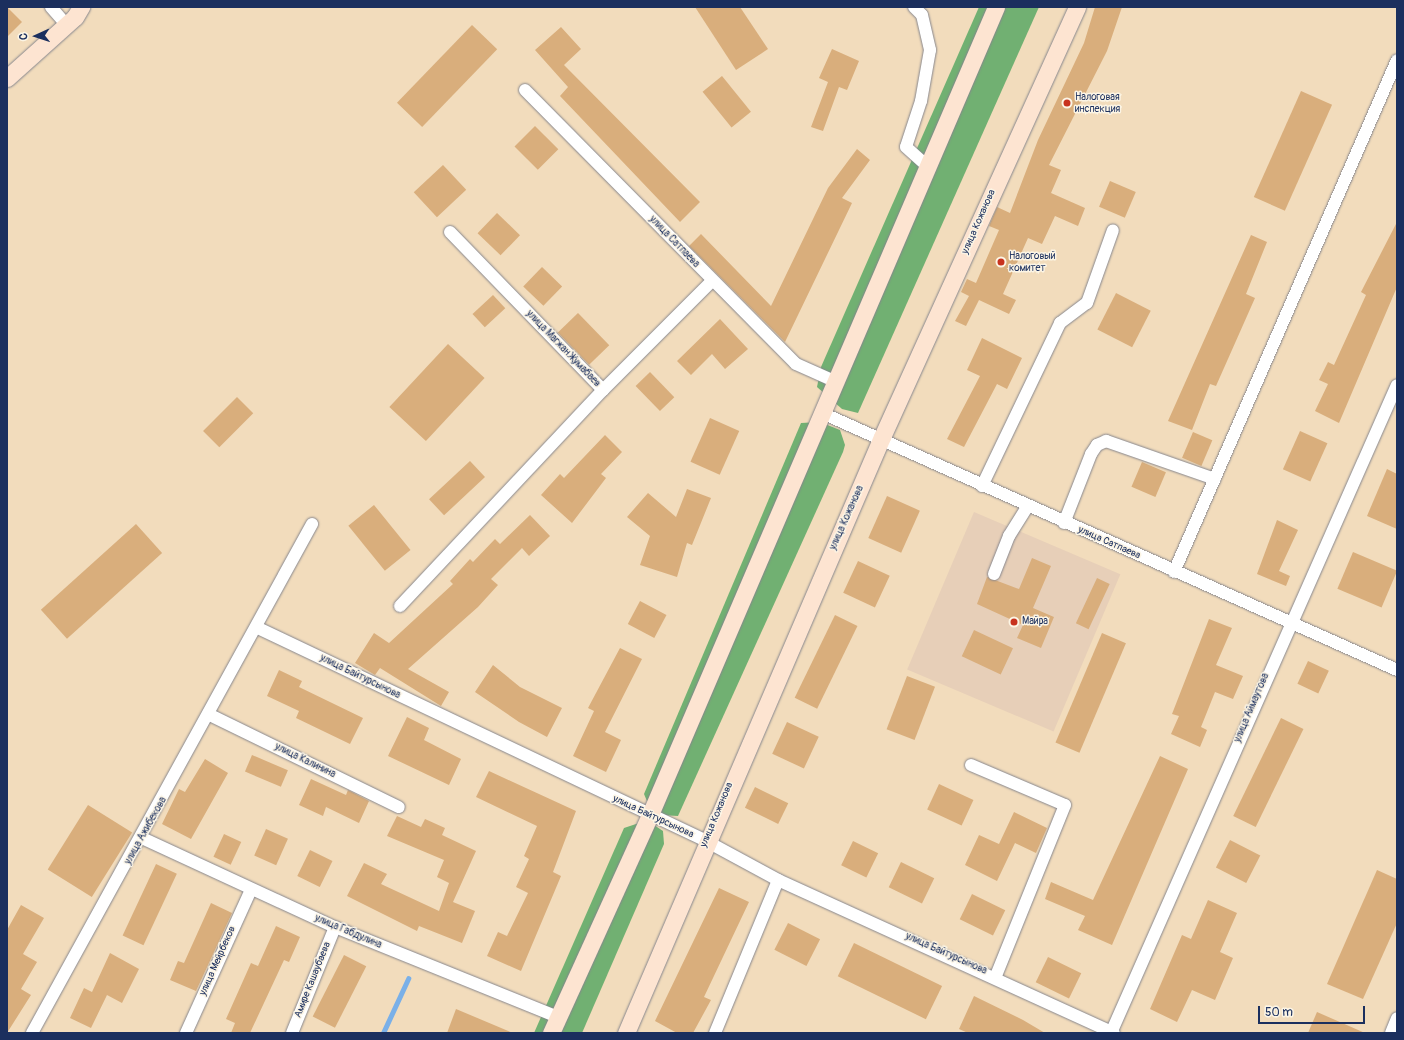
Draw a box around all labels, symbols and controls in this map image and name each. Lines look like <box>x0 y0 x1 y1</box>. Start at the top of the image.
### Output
north arrow <box>16 16 56 56</box>
text: С <box>17 33 30 40</box>
place label: Налоговая инспекция <box>1075 91 1120 114</box>
marker: Налоговая инспекция <box>1062 98 1072 108</box>
street label: улица Кожанова <box>959 188 999 256</box>
street label: улица Сатпаева <box>646 214 702 270</box>
place label: Налоговый комитет <box>1009 250 1056 274</box>
marker: Налоговый комитет <box>996 257 1006 267</box>
street label: улица Магжан Жумабаев <box>523 308 603 390</box>
street label: улица Кожанова <box>827 484 867 552</box>
street label: улица Сатпаева <box>1076 524 1142 562</box>
place label: Майра <box>1022 616 1048 628</box>
marker: Майра <box>1009 617 1019 627</box>
street label: улица Байтурсынова <box>318 652 402 702</box>
street label: улица Аймаутова <box>1232 672 1272 744</box>
street label: улица Калинина <box>273 741 337 781</box>
street label: улица Кожанова <box>698 781 736 849</box>
street label: улица Байтурсынова <box>611 793 695 841</box>
street label: улица Ажибекова <box>123 795 169 867</box>
street label: улица Габдулина <box>313 912 383 952</box>
street label: улица Мейрбеков <box>197 924 239 998</box>
street label: улица Байтурсынова <box>903 931 989 977</box>
street label: Амире Кашаубаева <box>292 940 334 1020</box>
scale bar <box>1260 998 1367 1024</box>
text: 50 m <box>1265 1005 1293 1020</box>

